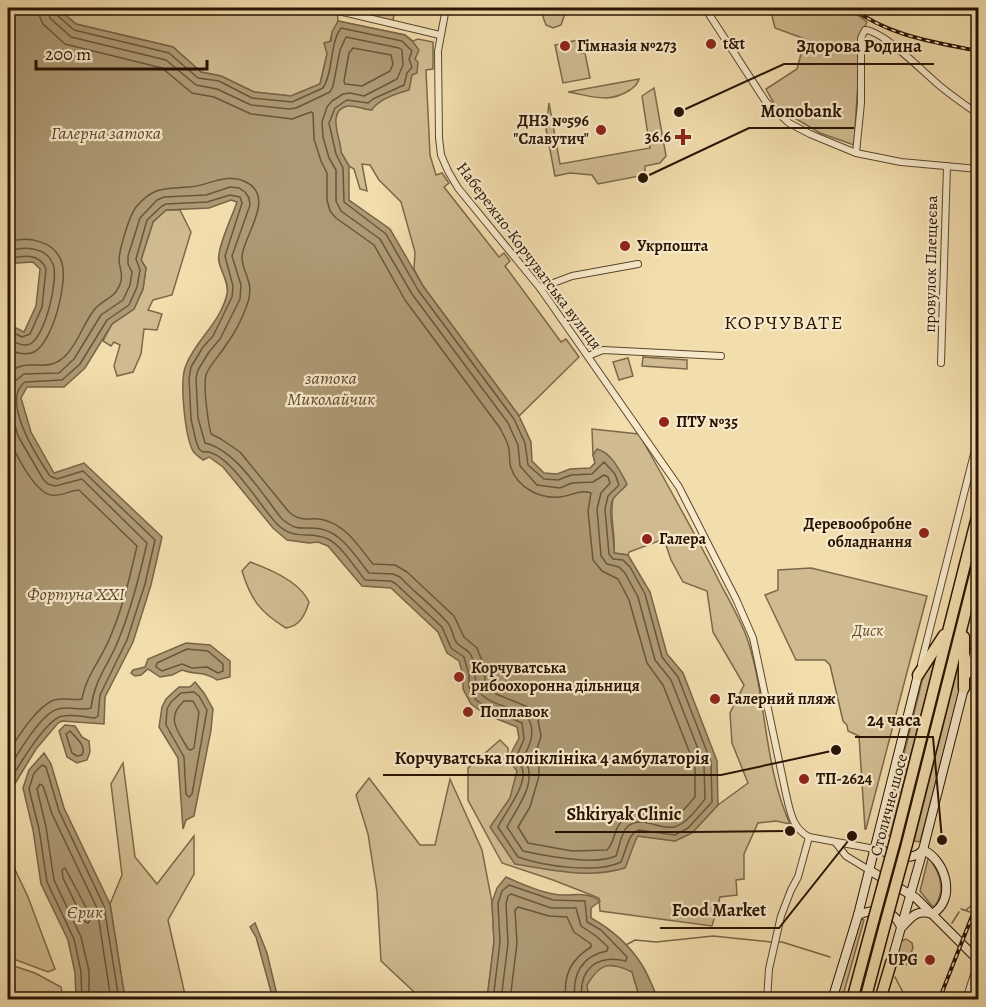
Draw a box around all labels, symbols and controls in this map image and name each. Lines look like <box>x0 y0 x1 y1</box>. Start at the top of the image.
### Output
callout: Здорова Родина <box>784 28 934 64</box>
scale bar <box>36 33 207 71</box>
place label: t&t <box>723 33 746 55</box>
text: Здорова Родина <box>796 34 922 58</box>
place label: Гімназія №273 <box>577 35 677 57</box>
marker: t&t <box>704 37 718 51</box>
marker: Гімназія №273 <box>558 39 572 53</box>
text: 200 m <box>45 42 91 66</box>
callout: Monobank <box>749 92 854 128</box>
text: Monobank <box>761 99 842 123</box>
place label: ДНЗ №596 "Славутич" <box>513 110 590 150</box>
water label: Галерна затока <box>51 121 161 145</box>
marker: ДНЗ №596 "Славутич" <box>594 123 608 137</box>
place label: 36.6 <box>645 126 672 148</box>
marker: 36.6 <box>676 130 690 144</box>
street label: Набережно-Корчуватська вулиця <box>451 158 607 355</box>
street label: провулок Плещеєва <box>919 195 943 333</box>
place label: Укрпошта <box>637 235 709 257</box>
marker: Укрпошта <box>618 239 632 253</box>
district label: КОРЧУВАТЕ <box>724 309 844 336</box>
water label: затока Миколайчик <box>287 366 375 411</box>
place label: ПТУ №35 <box>676 411 738 433</box>
marker: ПТУ №35 <box>657 415 671 429</box>
place label: Деревообробне обладнання <box>803 513 912 553</box>
marker: Деревообробне обладнання <box>917 526 931 540</box>
place label: Галера <box>659 528 707 550</box>
marker: Галера <box>640 532 654 546</box>
water label: Фортуна XXI <box>27 582 126 606</box>
park label: Диск <box>852 620 883 642</box>
place label: Корчуватська рибоохоронна дільниця <box>471 657 640 697</box>
marker: Корчуватська рибоохоронна дільниця <box>452 670 466 684</box>
place label: Галерний пляж <box>727 688 836 710</box>
marker: Галерний пляж <box>708 692 722 706</box>
place label: Поплавок <box>480 701 549 723</box>
callout: 24 часа <box>855 701 933 737</box>
marker: Поплавок <box>461 705 475 719</box>
text: 24 часа <box>867 708 921 732</box>
callout: Корчуватська поліклініка 4 амбулаторія <box>383 739 721 775</box>
text: Корчуватська поліклініка 4 амбулаторія <box>395 746 709 770</box>
street label: Столичне шосе <box>865 751 913 859</box>
place label: ТП-2624 <box>816 768 873 790</box>
marker: ТП-2624 <box>797 772 811 786</box>
callout: Shkiryak Clinic <box>555 796 694 832</box>
text: Shkiryak Clinic <box>566 802 682 826</box>
callout: Food Market <box>660 892 779 928</box>
text: Food Market <box>672 898 766 922</box>
water label: Єрик <box>67 900 103 924</box>
place label: UPG <box>888 949 918 971</box>
marker: UPG <box>923 953 937 967</box>

